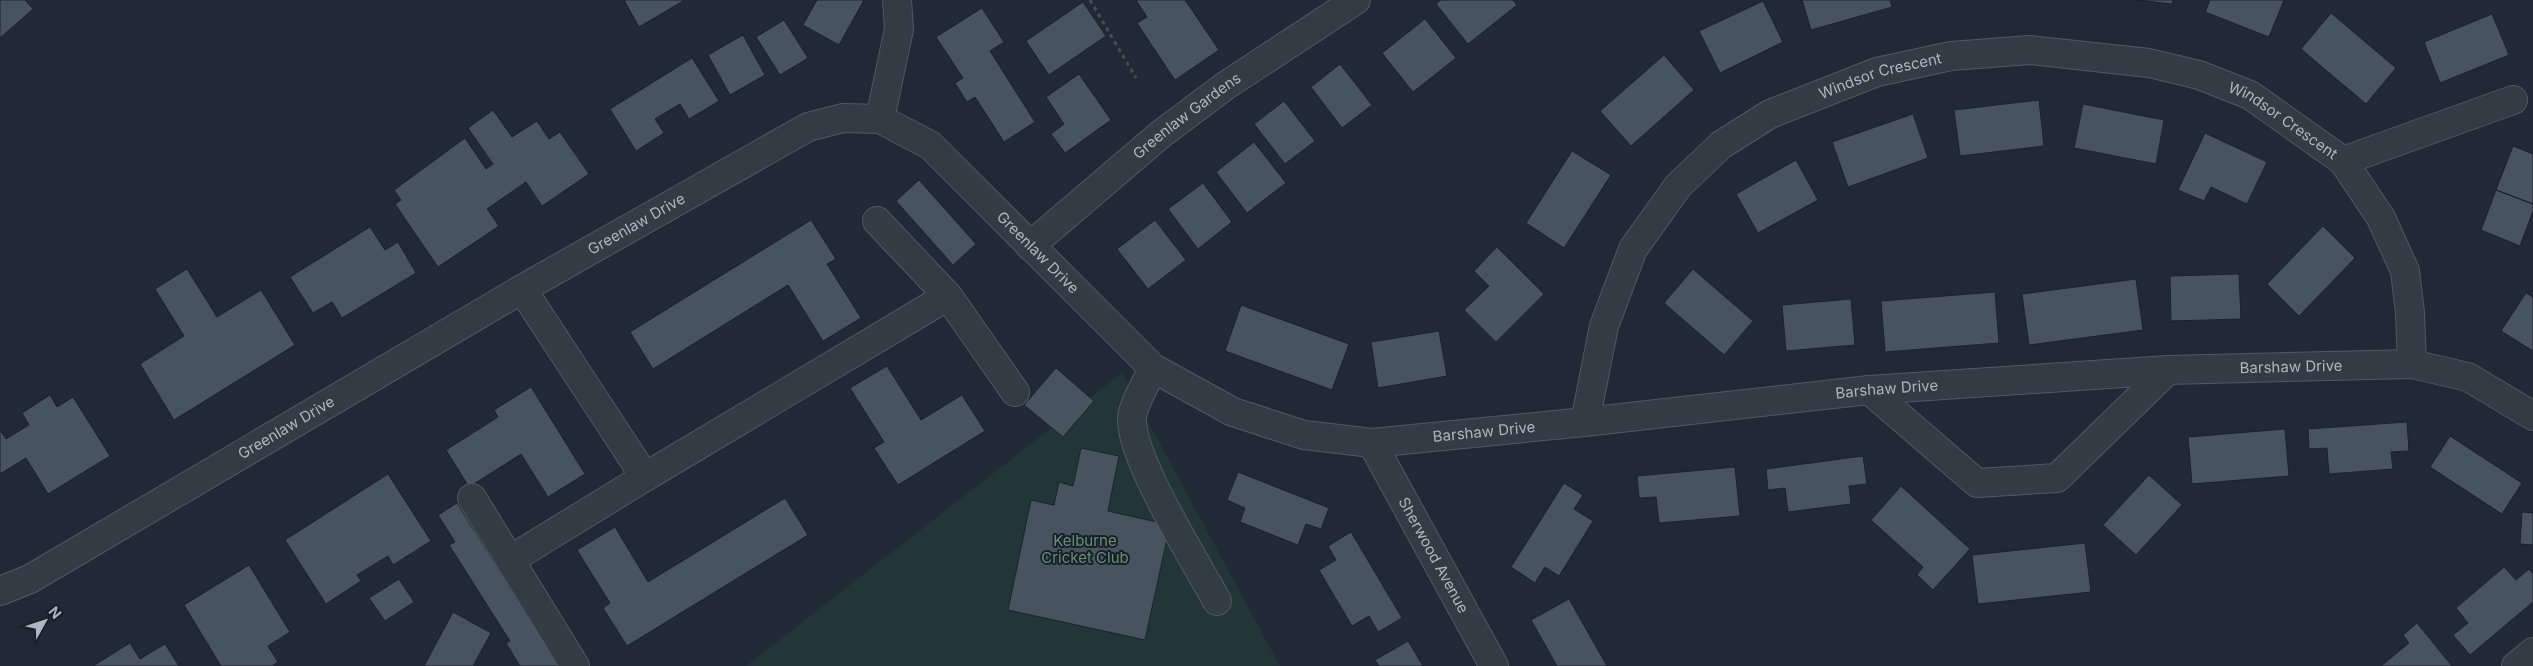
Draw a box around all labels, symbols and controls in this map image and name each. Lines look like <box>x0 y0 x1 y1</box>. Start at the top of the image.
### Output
street label: Windsor Crescent <box>1816 48 1943 103</box>
street label: Greenlaw Gardens <box>1129 68 1244 163</box>
street label: Windsor Crescent <box>2226 77 2341 163</box>
street label: Greenlaw Drive <box>584 189 688 259</box>
street label: Greenlaw Drive <box>993 207 1083 298</box>
street label: Barshaw Drive <box>2239 356 2343 377</box>
street label: Barshaw Drive <box>1834 375 1939 403</box>
street label: Greenlaw Drive <box>235 392 338 463</box>
street label: Barshaw Drive <box>1432 417 1536 446</box>
street label: Sherwood Avenue <box>1395 494 1473 616</box>
park label: Kelburne Cricket Club <box>1041 531 1129 567</box>
north arrow <box>20 596 70 646</box>
text: N <box>45 603 65 622</box>

